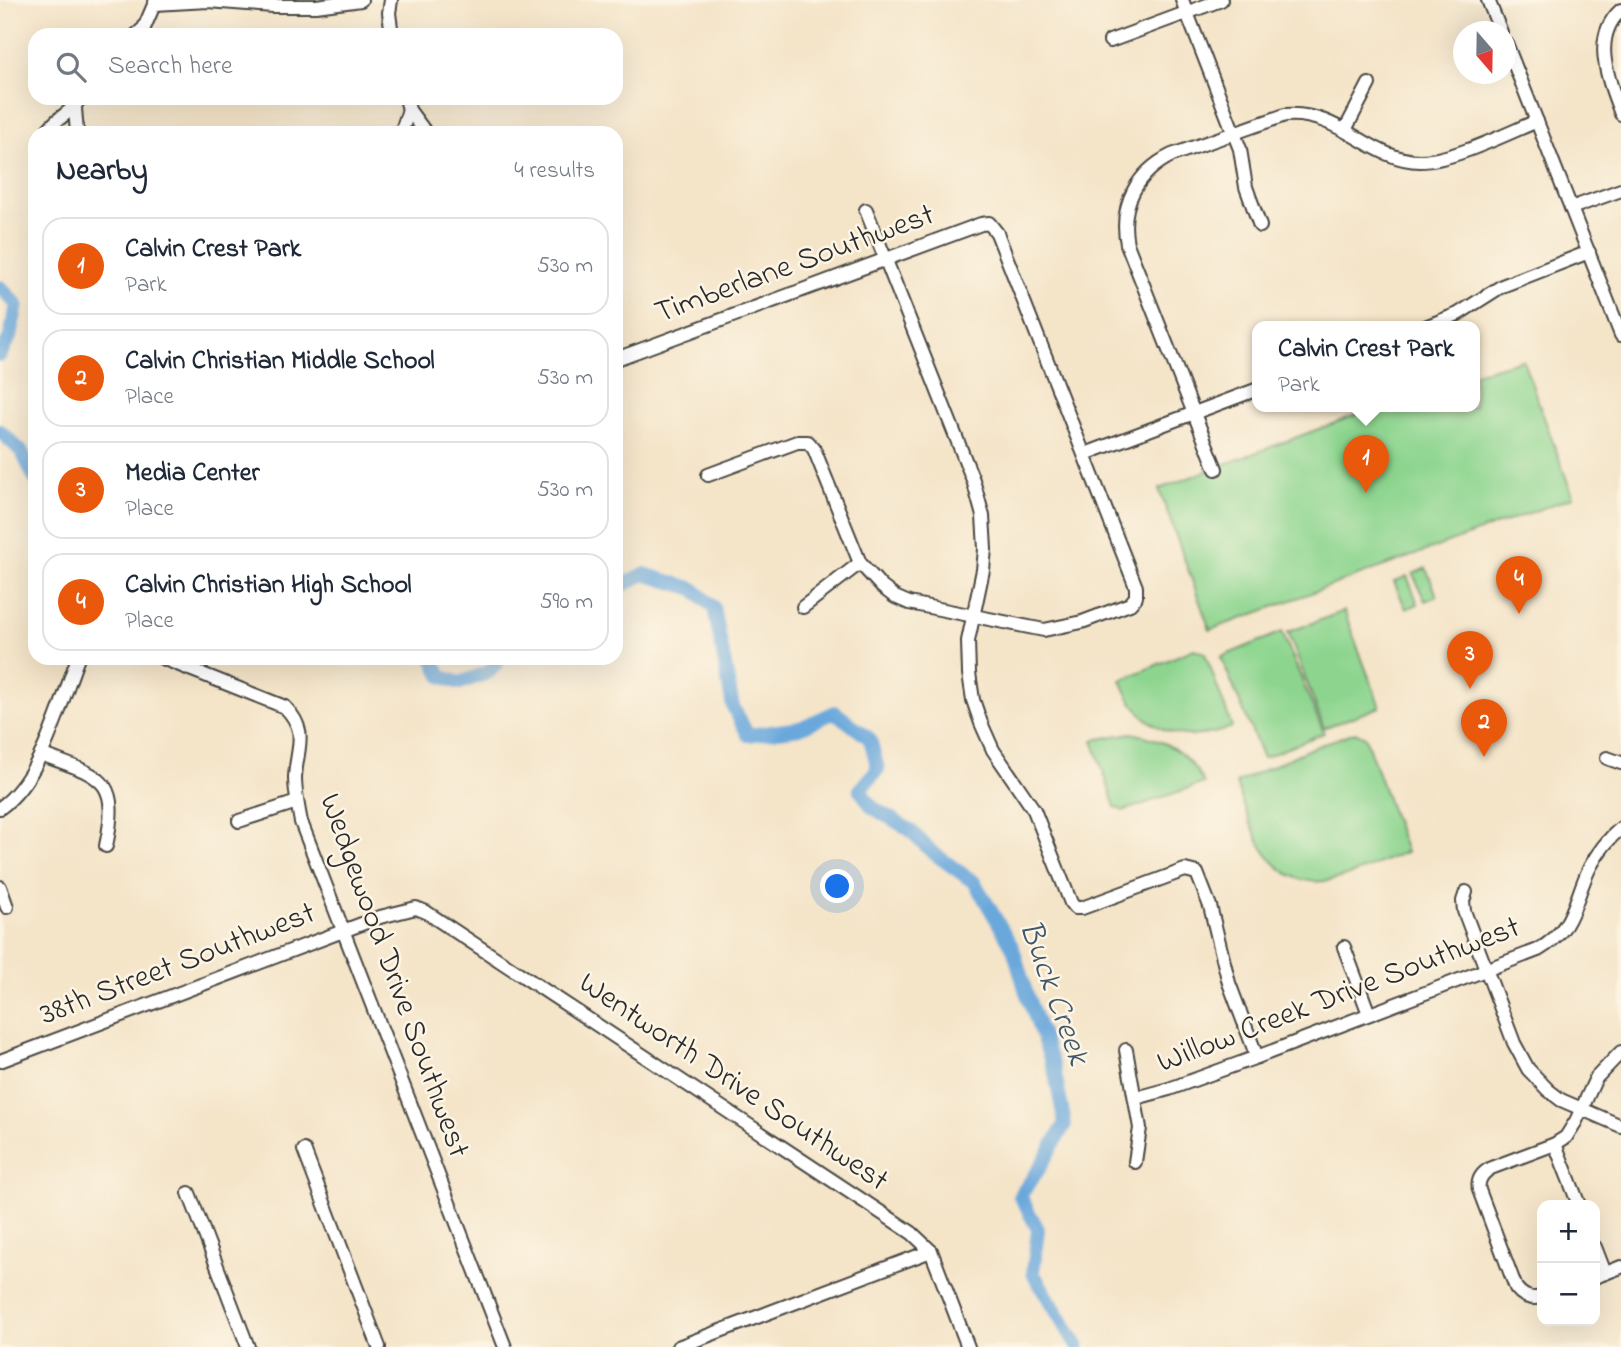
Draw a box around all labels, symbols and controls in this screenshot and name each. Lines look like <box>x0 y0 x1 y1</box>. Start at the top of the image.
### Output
north arrow <box>1453 21 1516 84</box>
search box <box>28 28 623 105</box>
icon: search <box>52 48 90 86</box>
text: Search here <box>108 48 233 86</box>
text: Nearby <box>56 150 148 194</box>
text: 4 results <box>514 155 595 188</box>
street label: Timberlane Southwest <box>649 192 942 337</box>
text: Calvin Crest Park <box>125 231 301 269</box>
text: 1 <box>77 250 85 283</box>
text: 530 m <box>537 250 593 283</box>
text: Park <box>125 269 167 302</box>
popup <box>1252 321 1480 412</box>
text: Calvin Crest Park <box>1278 331 1454 369</box>
text: Calvin Christian Middle School <box>125 343 435 381</box>
text: 2 <box>75 362 87 395</box>
text: 530 m <box>537 362 593 395</box>
text: Park <box>1278 369 1319 402</box>
text: Place <box>125 381 174 414</box>
pin: 1 <box>1343 435 1389 493</box>
text: Media Center <box>125 455 259 493</box>
text: 3 <box>76 474 86 507</box>
text: 530 m <box>537 474 593 507</box>
text: Place <box>125 493 174 526</box>
pin: 4 <box>1496 556 1542 614</box>
text: Calvin Christian High School <box>125 567 412 605</box>
text: 4 <box>76 586 86 619</box>
text: 590 m <box>539 586 593 619</box>
text: Place <box>125 605 174 638</box>
pin: 3 <box>1447 631 1493 689</box>
pin: 2 <box>1461 699 1507 757</box>
street label: Wedgewood Drive Southwest <box>305 787 481 1165</box>
your location <box>820 869 854 903</box>
street label: 38th Street Southwest <box>33 891 323 1039</box>
street label: Willow Creek Drive Southwest <box>1151 905 1527 1087</box>
water label: Buck Creek <box>1005 914 1102 1073</box>
street label: Wentworth Drive Southwest <box>568 961 898 1205</box>
map controls <box>1537 1200 1600 1326</box>
button: + <box>1537 1200 1600 1263</box>
button: − <box>1537 1263 1600 1326</box>

